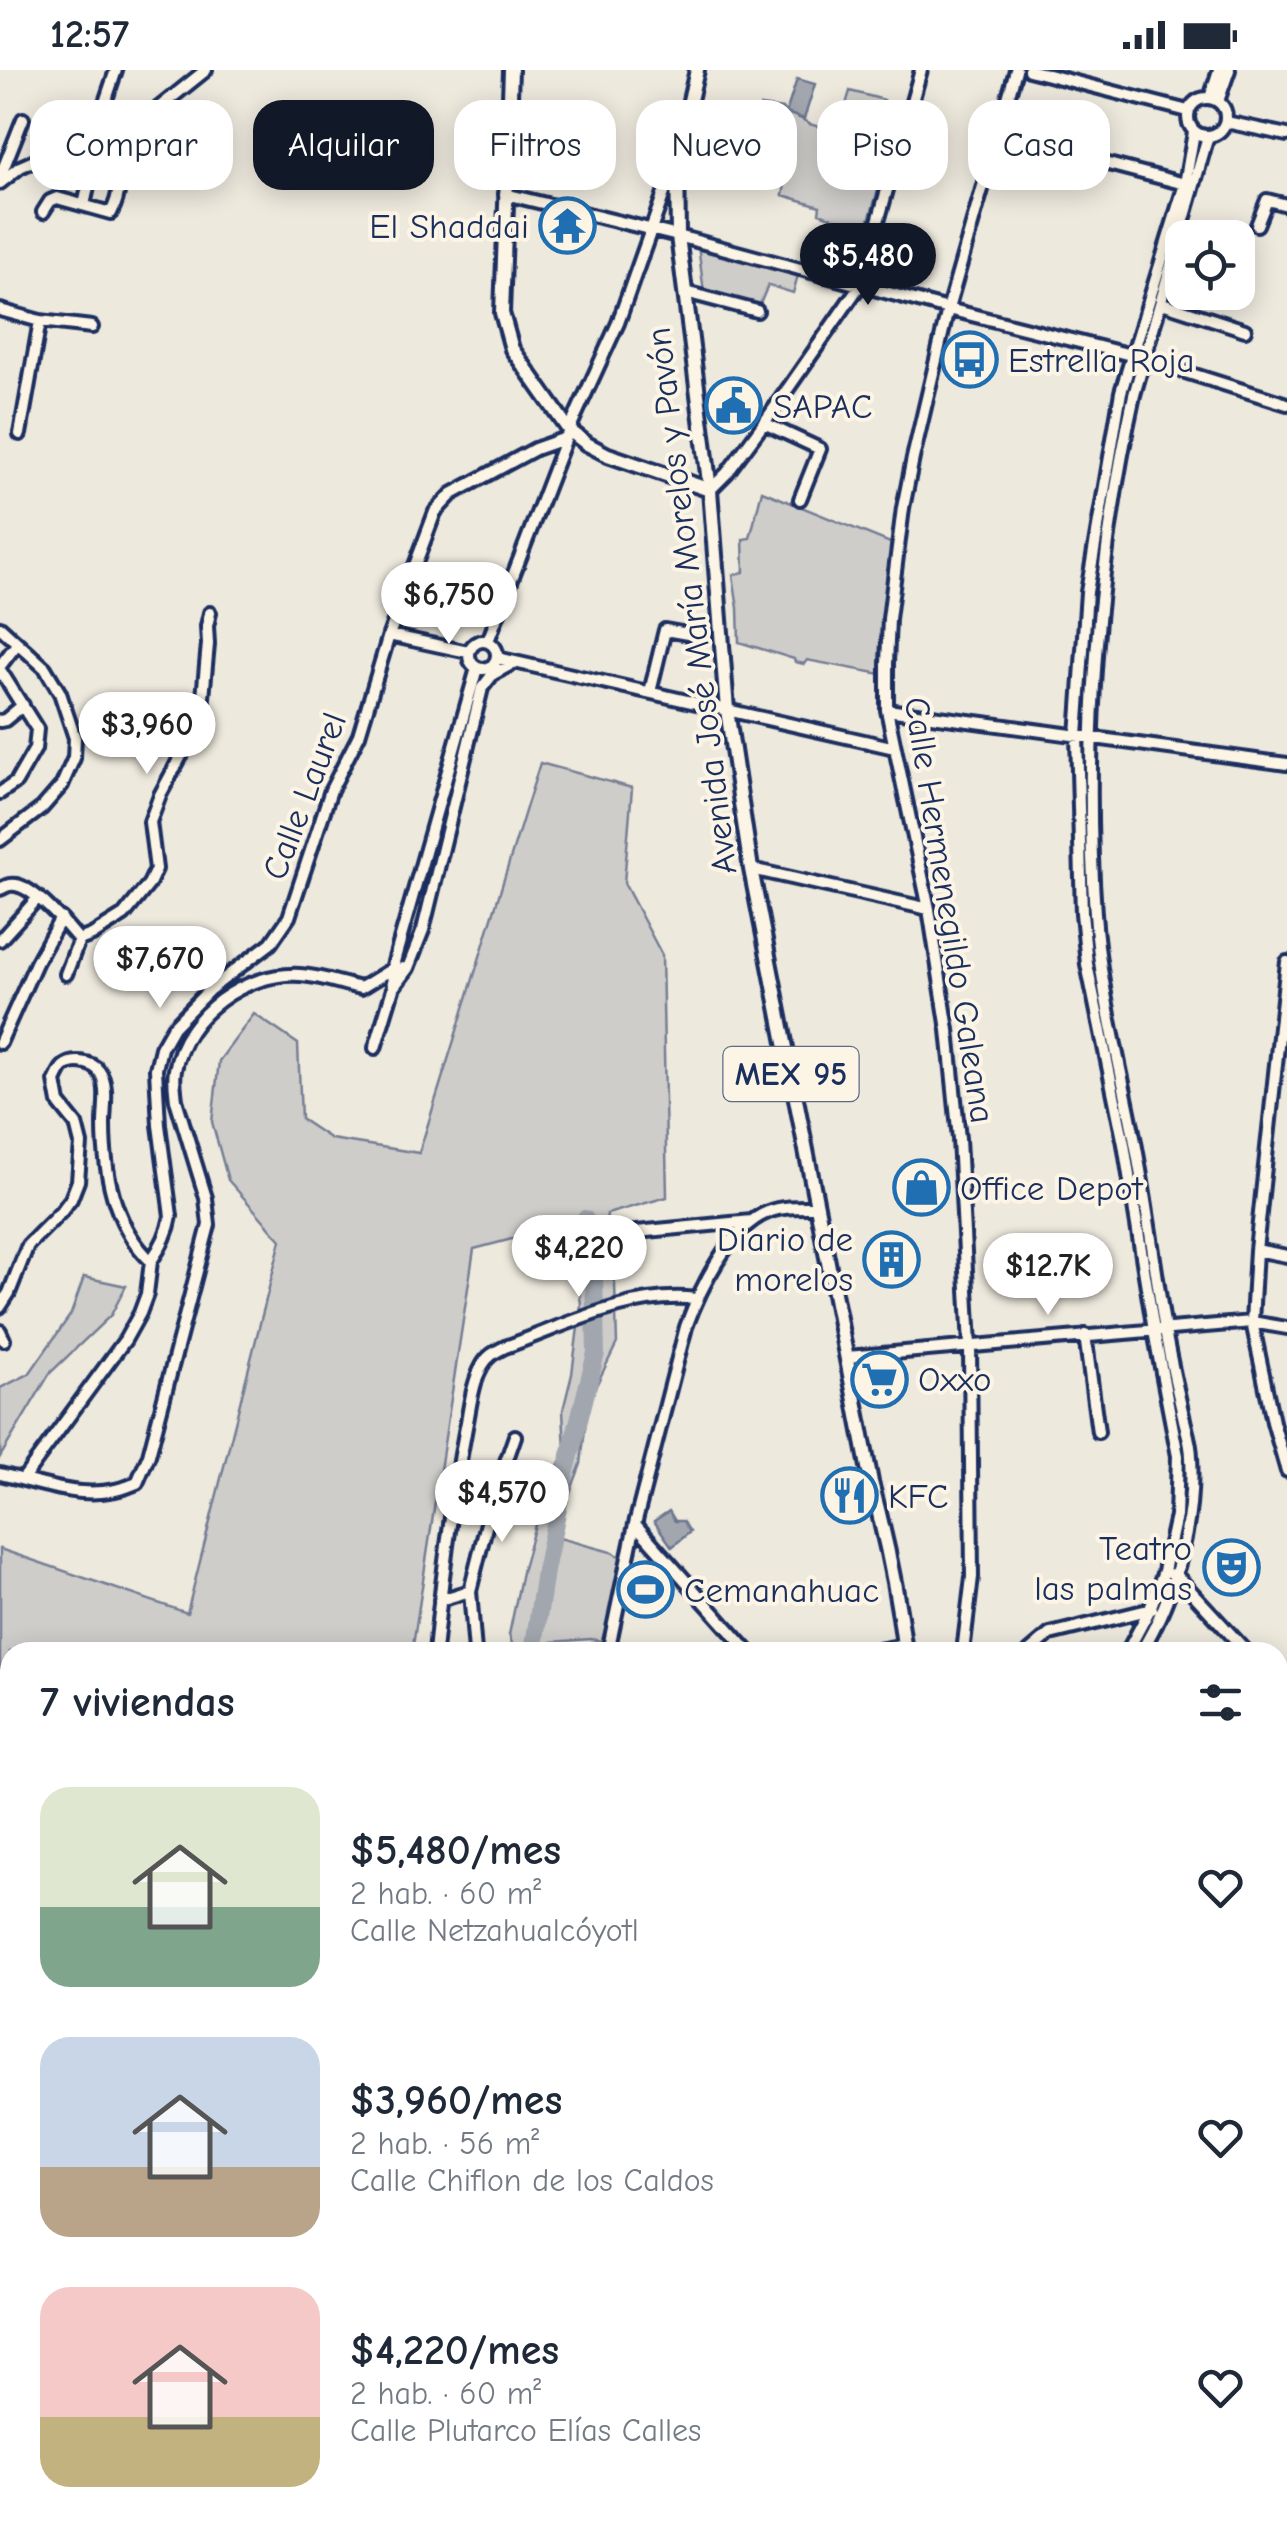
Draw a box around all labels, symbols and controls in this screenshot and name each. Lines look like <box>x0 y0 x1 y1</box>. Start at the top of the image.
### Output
text: 12:57 <box>50 13 129 57</box>
chip: Comprar <box>30 100 233 190</box>
chip: Alquilar <box>253 100 434 190</box>
chip: Filtros <box>454 100 616 190</box>
chip: Nuevo <box>636 100 797 190</box>
chip: Piso <box>817 100 948 190</box>
chip: Casa <box>968 100 1110 190</box>
temple icon: El Shaddai <box>538 196 598 256</box>
place label: El Shaddai <box>369 206 529 247</box>
map controls <box>1165 220 1255 310</box>
button: locate <box>1165 220 1255 310</box>
pin: $5,480 <box>787 223 949 308</box>
text: $5,480 <box>822 237 914 274</box>
street label: Avenida José María Morelos y Pavón <box>638 325 745 877</box>
bus stop icon: Estrella Roja <box>939 330 999 390</box>
place label: Estrella Roja <box>1008 340 1195 381</box>
public building icon: SAPAC <box>704 376 764 436</box>
place label: SAPAC <box>773 386 873 427</box>
pin: $6,750 <box>368 562 530 647</box>
text: $6,750 <box>403 576 495 613</box>
pin: $3,960 <box>66 692 228 777</box>
street label: Calle Hermenegildo Galeana <box>896 694 1003 1126</box>
text: $3,960 <box>101 706 193 743</box>
street label: Calle Laurel <box>254 707 355 885</box>
pin: $7,670 <box>79 926 241 1011</box>
text: $7,670 <box>115 940 205 977</box>
road number: MEX 95 <box>724 1047 858 1101</box>
shop icon: Office Depot <box>891 1158 951 1218</box>
place label: Office Depot <box>960 1168 1143 1209</box>
pin: $4,220 <box>498 1215 660 1300</box>
place label: Diario de morelos <box>717 1219 853 1300</box>
text: $4,220 <box>534 1229 624 1266</box>
building icon: Diario de morelos <box>862 1229 922 1289</box>
pin: $12.7K <box>967 1233 1129 1318</box>
text: $12.7K <box>1005 1247 1091 1284</box>
supermarket icon: Oxxo <box>849 1349 909 1409</box>
place label: Oxxo <box>918 1359 991 1400</box>
pin: $4,570 <box>421 1460 583 1545</box>
restaurant icon: KFC <box>819 1466 879 1526</box>
text: $4,570 <box>457 1474 547 1511</box>
place label: KFC <box>888 1476 948 1517</box>
place label: Teatro las palmas <box>1034 1528 1192 1609</box>
theatre icon: Teatro las palmas <box>1201 1538 1261 1598</box>
sports icon: Cemanahuac <box>615 1560 675 1620</box>
place label: Cemanahuac <box>684 1570 879 1611</box>
icon: filters <box>1193 1675 1248 1730</box>
text: 7 viviendas <box>40 1678 235 1727</box>
text: $5,480/mes <box>350 1826 561 1875</box>
icon: home <box>120 1827 240 1947</box>
icon: heart <box>1193 1860 1248 1915</box>
text: 2 hab. · 60 m² <box>350 1875 541 1912</box>
text: Calle Netzahualcóyotl <box>350 1912 639 1949</box>
text: $3,960/mes <box>350 2076 562 2125</box>
icon: home <box>120 2077 240 2197</box>
icon: heart <box>1193 2110 1248 2165</box>
text: 2 hab. · 56 m² <box>350 2125 539 2162</box>
text: Calle Chiflon de los Caldos <box>350 2162 714 2199</box>
text: $4,220/mes <box>350 2326 559 2375</box>
icon: home <box>120 2327 240 2447</box>
icon: heart <box>1193 2360 1248 2415</box>
text: 2 hab. · 60 m² <box>350 2375 541 2412</box>
text: Calle Plutarco Elías Calles <box>350 2412 701 2449</box>

